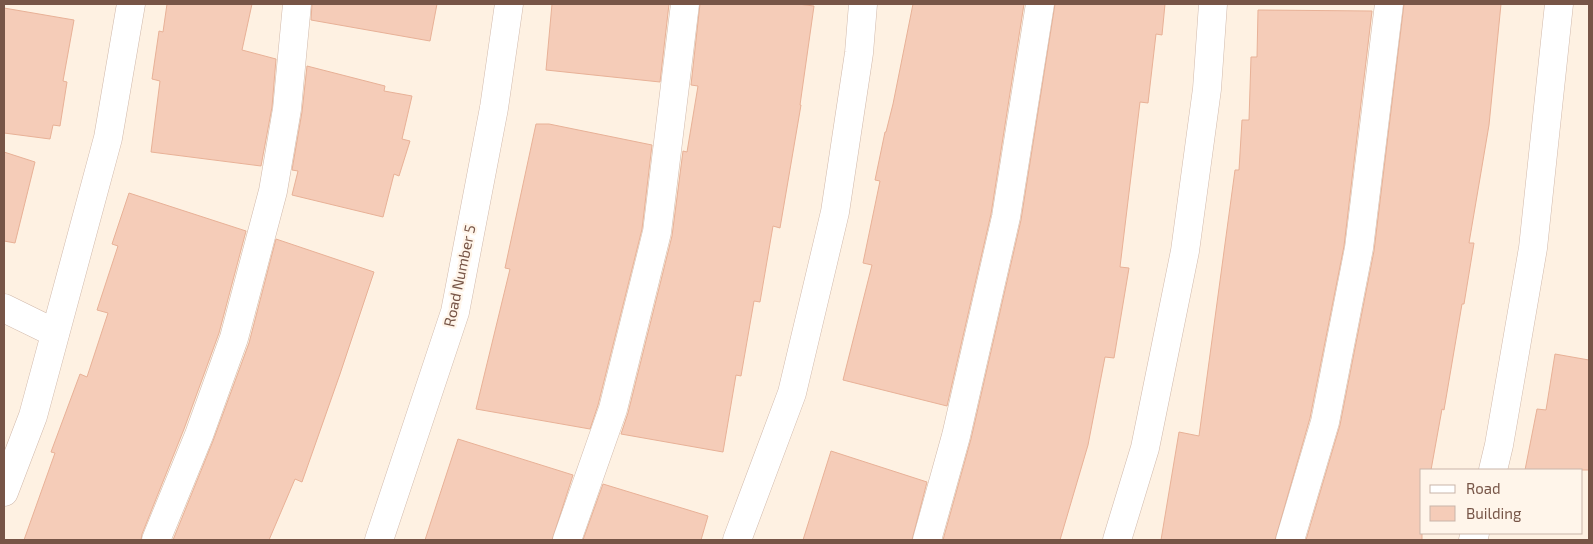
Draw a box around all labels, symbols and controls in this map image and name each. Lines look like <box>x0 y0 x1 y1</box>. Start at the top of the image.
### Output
street label: Road Number 5 <box>439 223 479 328</box>
legend <box>1420 469 1583 534</box>
text: Road <box>1466 479 1501 497</box>
text: Building <box>1466 504 1522 522</box>

